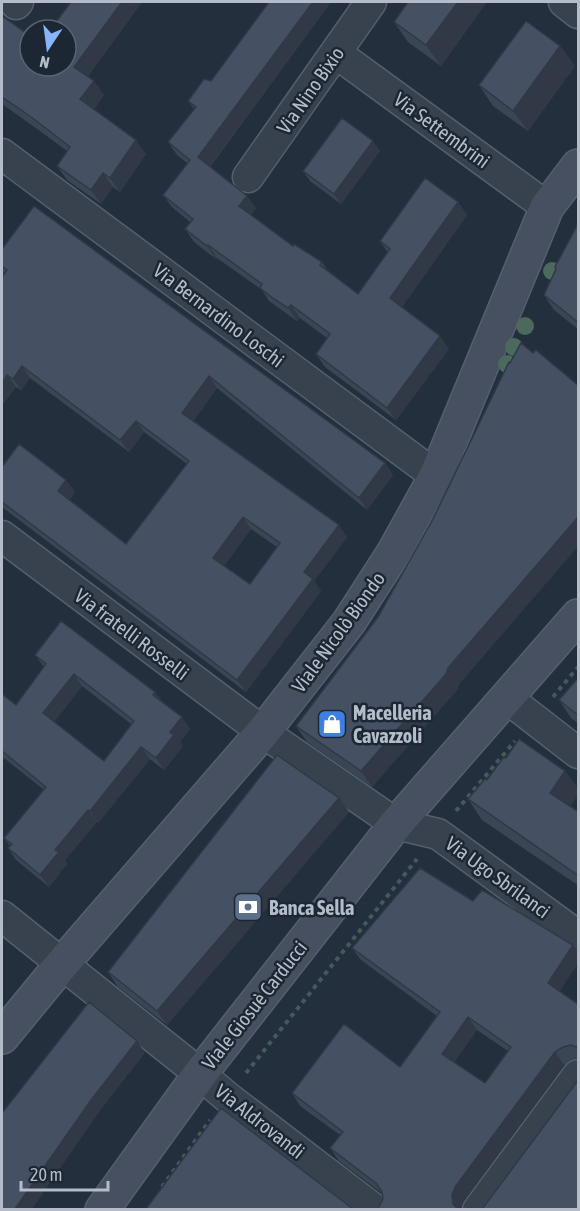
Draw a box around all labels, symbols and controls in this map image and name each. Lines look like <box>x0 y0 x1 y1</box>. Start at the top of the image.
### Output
north arrow <box>18 18 78 78</box>
street label: Via Nino Bixio <box>272 42 348 138</box>
text: N <box>38 53 51 72</box>
street label: Via Settembrini <box>390 87 494 173</box>
street label: Via Bernardino Loschi <box>149 258 289 372</box>
street label: Viale Nicolò Biondo <box>287 567 389 697</box>
street label: Via fratelli Rosselli <box>70 584 194 684</box>
place label: Macelleria Cavazzoli <box>353 701 431 747</box>
shop icon: Macelleria Cavazzoli <box>316 708 348 740</box>
street label: Via Ugo Sbrilanci <box>441 831 555 923</box>
bank icon: Banca Sella <box>232 891 264 923</box>
place label: Banca Sella <box>269 896 354 919</box>
street label: Viale Giosuè Carducci <box>197 936 311 1074</box>
street label: Via Aldrovandi <box>211 1079 309 1163</box>
scale bar <box>21 1154 108 1192</box>
text: 20 m <box>30 1164 62 1185</box>

